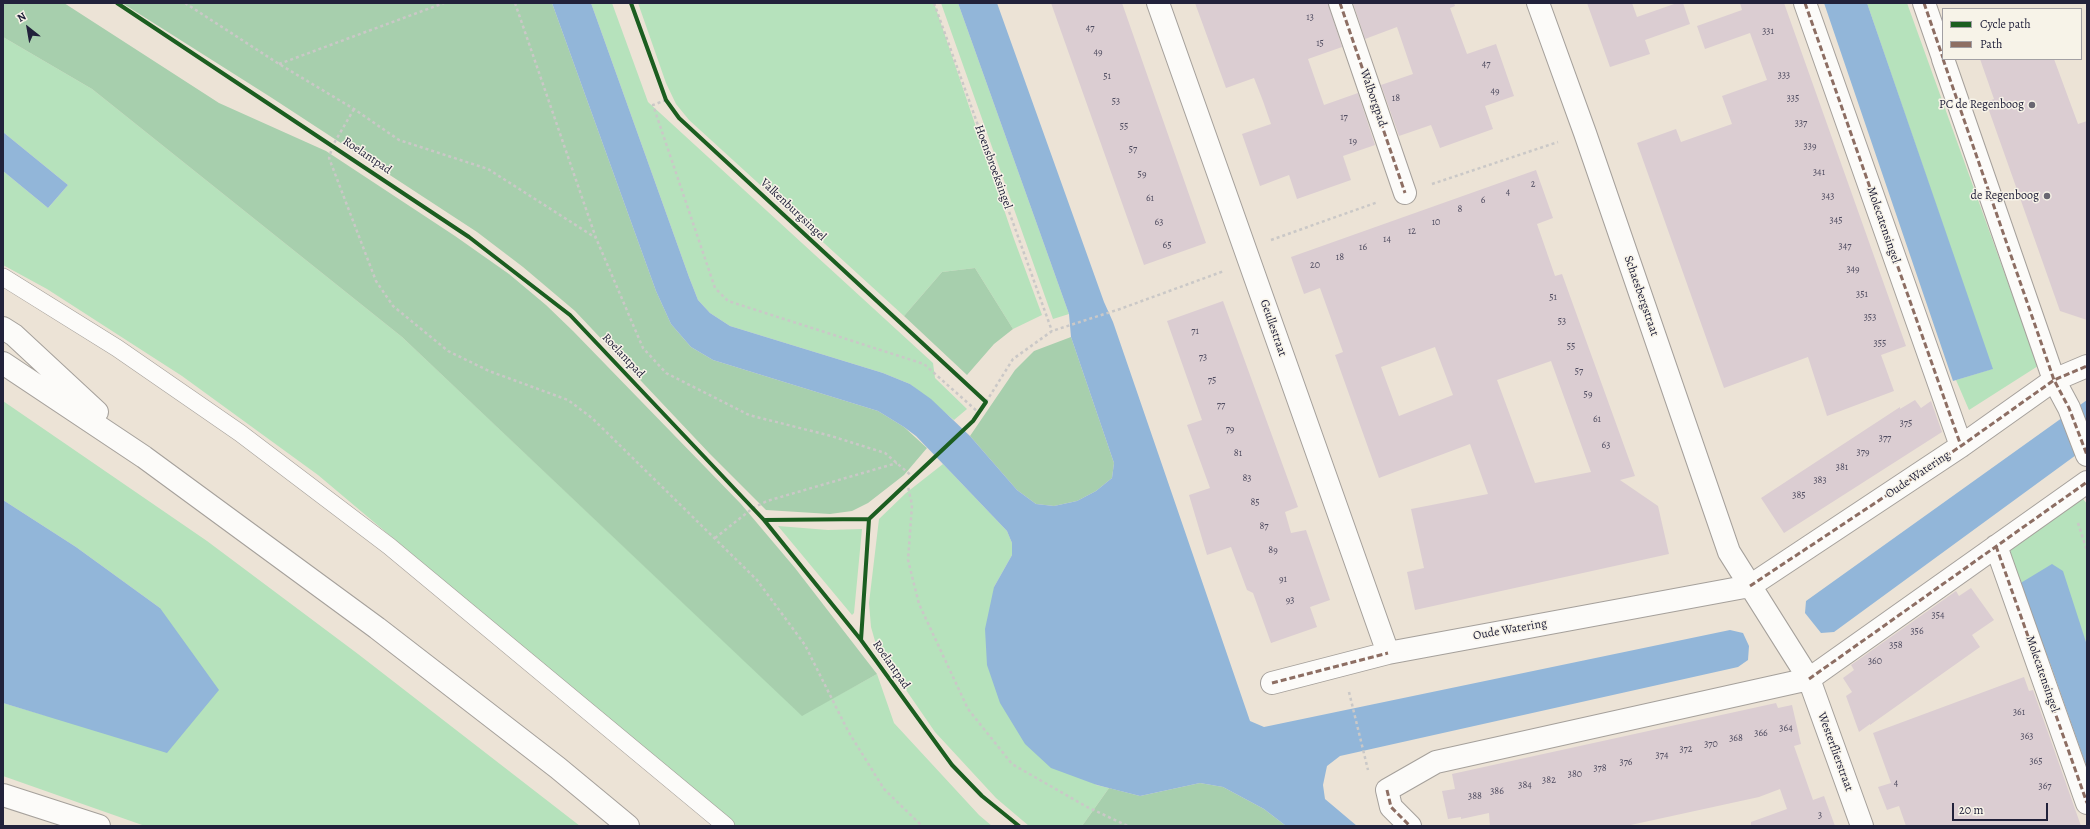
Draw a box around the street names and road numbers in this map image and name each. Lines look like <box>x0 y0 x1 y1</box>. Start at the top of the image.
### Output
street label: Walborgpad <box>1356 67 1390 129</box>
street label: Hoensbroeksingel <box>971 123 1015 211</box>
street label: Roelantpad <box>340 134 394 178</box>
street label: Valkenburgsingel <box>757 176 829 244</box>
street label: Molecatensingel <box>1863 185 1903 265</box>
street label: Schaesbergstraat <box>1621 254 1661 338</box>
street label: Geullestraat <box>1257 298 1289 358</box>
street label: Roelantpad <box>599 331 647 381</box>
street label: Oude Watering <box>1883 448 1953 502</box>
street label: Oude Watering <box>1472 616 1548 644</box>
street label: Molecatensingel <box>2022 634 2062 714</box>
street label: Roelantpad <box>869 638 913 692</box>
street label: Westerflierstraat <box>1814 711 1856 793</box>

